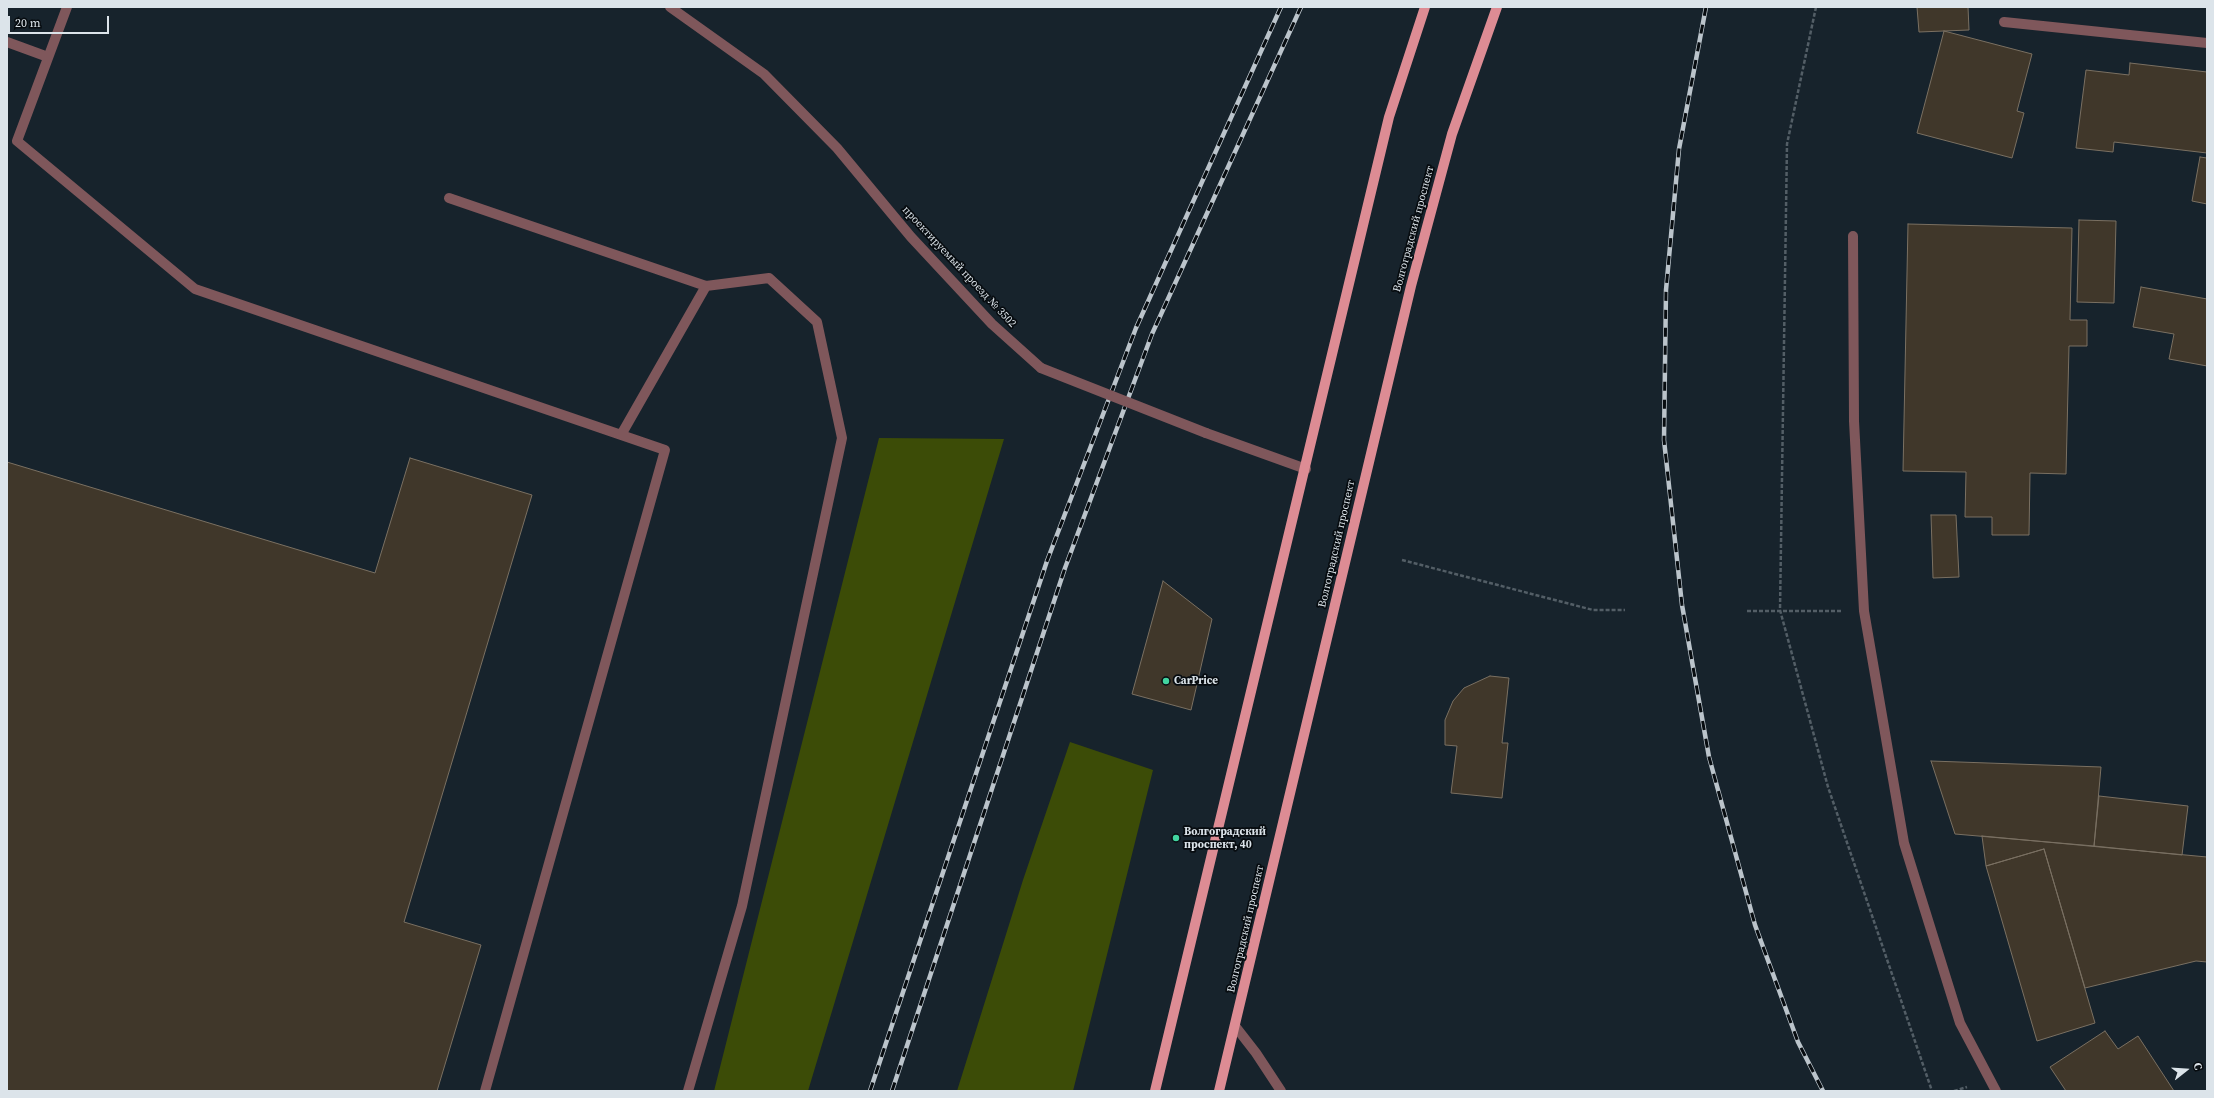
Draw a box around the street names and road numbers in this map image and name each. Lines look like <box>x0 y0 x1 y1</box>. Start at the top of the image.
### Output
street label: Волгоградский проспект <box>1391 164 1437 294</box>
street label: проектируемый проезд № 3502 <box>899 204 1019 330</box>
street label: Волгоградский проспект <box>1316 479 1358 609</box>
street label: Волгоградский проспект <box>1225 864 1267 994</box>

